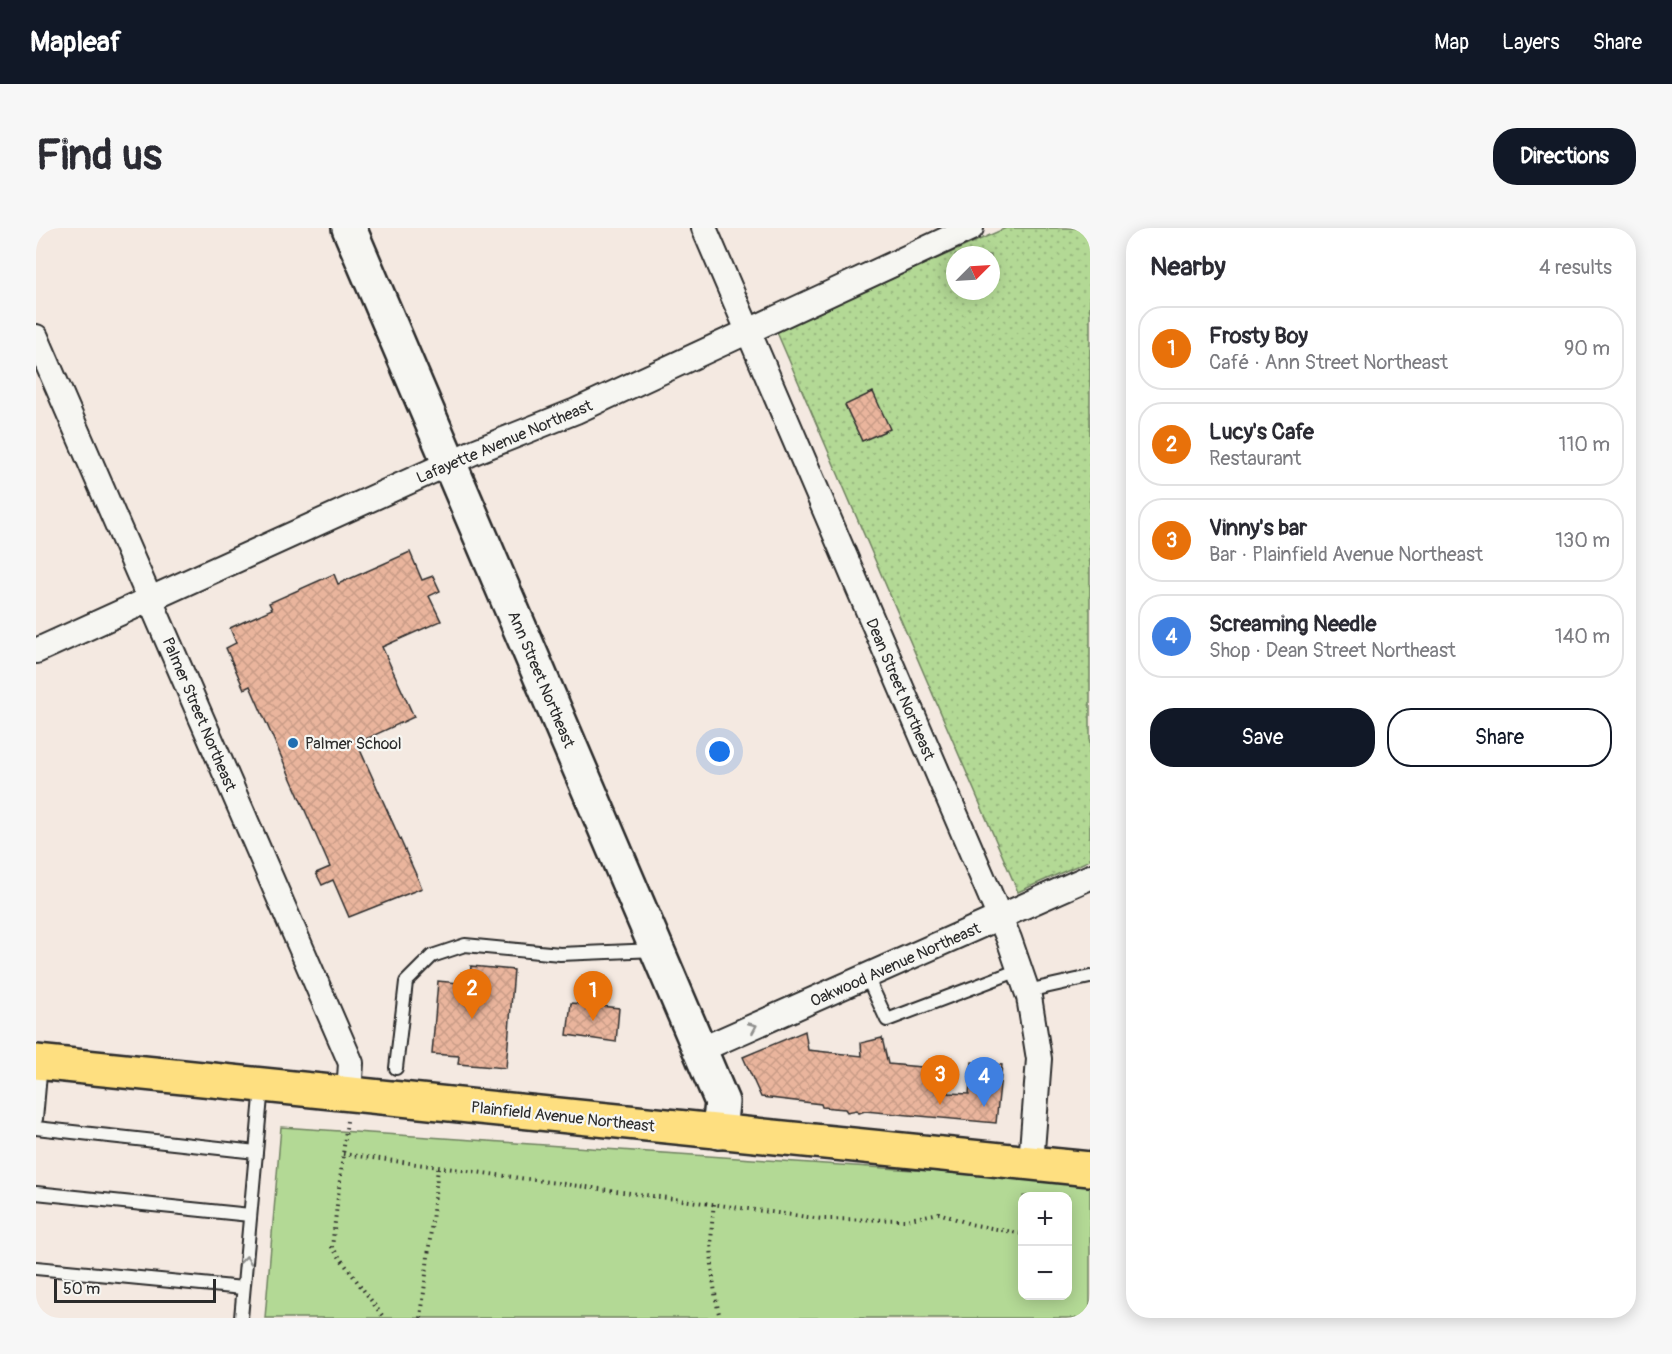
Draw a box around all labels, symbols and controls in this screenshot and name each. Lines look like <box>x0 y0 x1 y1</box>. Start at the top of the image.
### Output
text: Mapleaf <box>30 25 121 60</box>
text: Map <box>1434 29 1469 56</box>
text: Layers <box>1502 29 1560 56</box>
text: Share <box>1593 29 1642 56</box>
button: Directions <box>1493 128 1636 185</box>
text: Find us <box>36 130 162 182</box>
north arrow <box>946 246 1000 300</box>
text: Nearby <box>1150 251 1226 283</box>
text: 4 results <box>1539 255 1612 280</box>
text: Frosty Boy <box>1209 322 1308 350</box>
text: 1 <box>1168 336 1175 361</box>
text: 90 m <box>1564 336 1610 361</box>
text: Café · Ann Street Northeast <box>1209 350 1448 375</box>
street label: Lafayette Avenue Northeast <box>413 396 596 488</box>
text: Lucy's Cafe <box>1209 418 1314 446</box>
text: 2 <box>1166 432 1177 457</box>
text: 110 m <box>1559 432 1610 457</box>
text: Restaurant <box>1209 446 1301 471</box>
text: Vinny's bar <box>1209 514 1307 542</box>
text: 3 <box>1166 528 1177 553</box>
text: 130 m <box>1555 528 1610 553</box>
text: Bar · Plainfield Avenue Northeast <box>1209 542 1483 567</box>
street label: Ann Street Northeast <box>503 608 579 751</box>
text: Screaming Needle <box>1209 610 1376 638</box>
street label: Dean Street Northeast <box>861 615 939 764</box>
text: 4 <box>1166 624 1177 649</box>
text: 140 m <box>1555 624 1610 649</box>
street label: Palmer Street Northeast <box>158 634 241 795</box>
text: Shop · Dean Street Northeast <box>1209 638 1456 663</box>
button: Save <box>1150 708 1375 767</box>
button: Share <box>1387 708 1612 767</box>
place label: Palmer School <box>305 734 402 754</box>
marker: Palmer School <box>286 736 300 750</box>
your location <box>705 737 734 766</box>
street label: Oakwood Avenue Northeast <box>807 918 984 1012</box>
pin: 2 <box>452 970 492 1019</box>
pin: 1 <box>574 972 612 1021</box>
one-way arrow <box>747 1022 758 1034</box>
pin: 3 <box>920 1056 960 1105</box>
pin: 4 <box>964 1058 1004 1107</box>
street label: Plainfield Avenue Northeast <box>470 1097 656 1137</box>
map controls <box>1018 1192 1072 1300</box>
button: + <box>1018 1192 1072 1246</box>
button: − <box>1018 1246 1072 1300</box>
one-way arrow <box>239 1255 252 1264</box>
scale bar <box>54 1276 216 1304</box>
text: 50 m <box>63 1279 100 1299</box>

